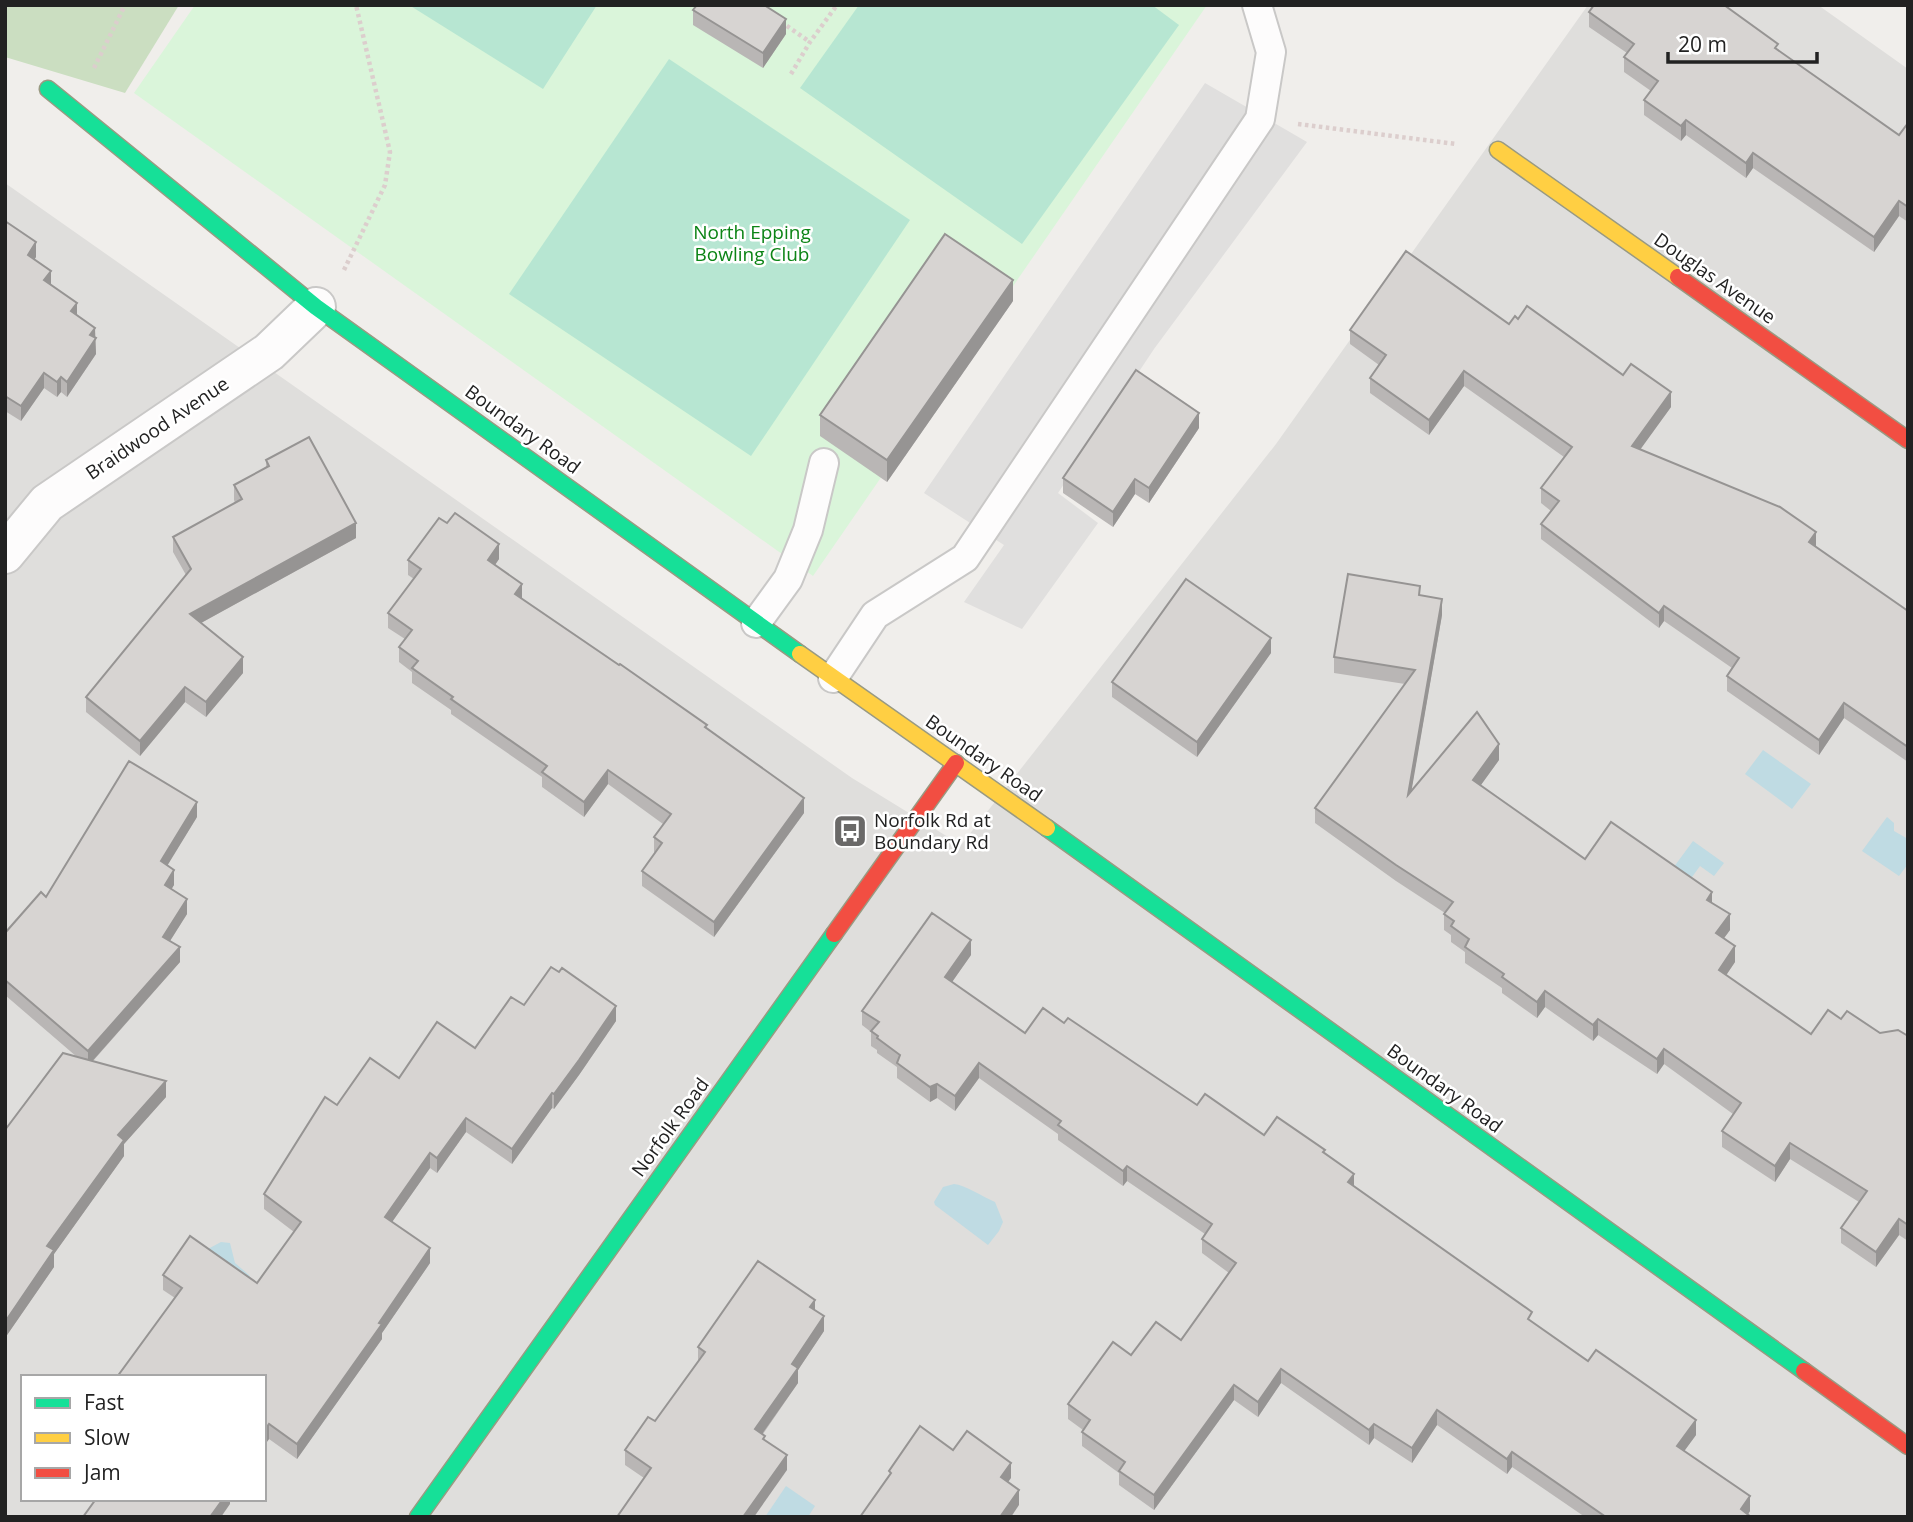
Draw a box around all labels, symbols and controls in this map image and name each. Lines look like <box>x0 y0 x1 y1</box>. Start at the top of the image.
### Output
scale bar <box>1668 21 1817 65</box>
text: 20 m <box>1678 30 1727 58</box>
park label: North Epping Bowling Club <box>693 219 811 267</box>
street label: Douglas Avenue <box>1649 226 1781 330</box>
street label: Braidwood Avenue <box>80 370 234 486</box>
street label: Boundary Road <box>460 378 586 480</box>
street label: Boundary Road <box>921 708 1047 808</box>
place label: Norfolk Rd at Boundary Rd <box>874 807 991 855</box>
bus stop icon: Norfolk Rd at Boundary Rd <box>831 812 869 850</box>
street label: Boundary Road <box>1382 1037 1508 1139</box>
street label: Norfolk Road <box>625 1072 715 1182</box>
legend <box>21 1375 266 1501</box>
text: Fast <box>84 1388 124 1416</box>
text: Slow <box>84 1423 130 1451</box>
text: Jam <box>82 1458 121 1486</box>

